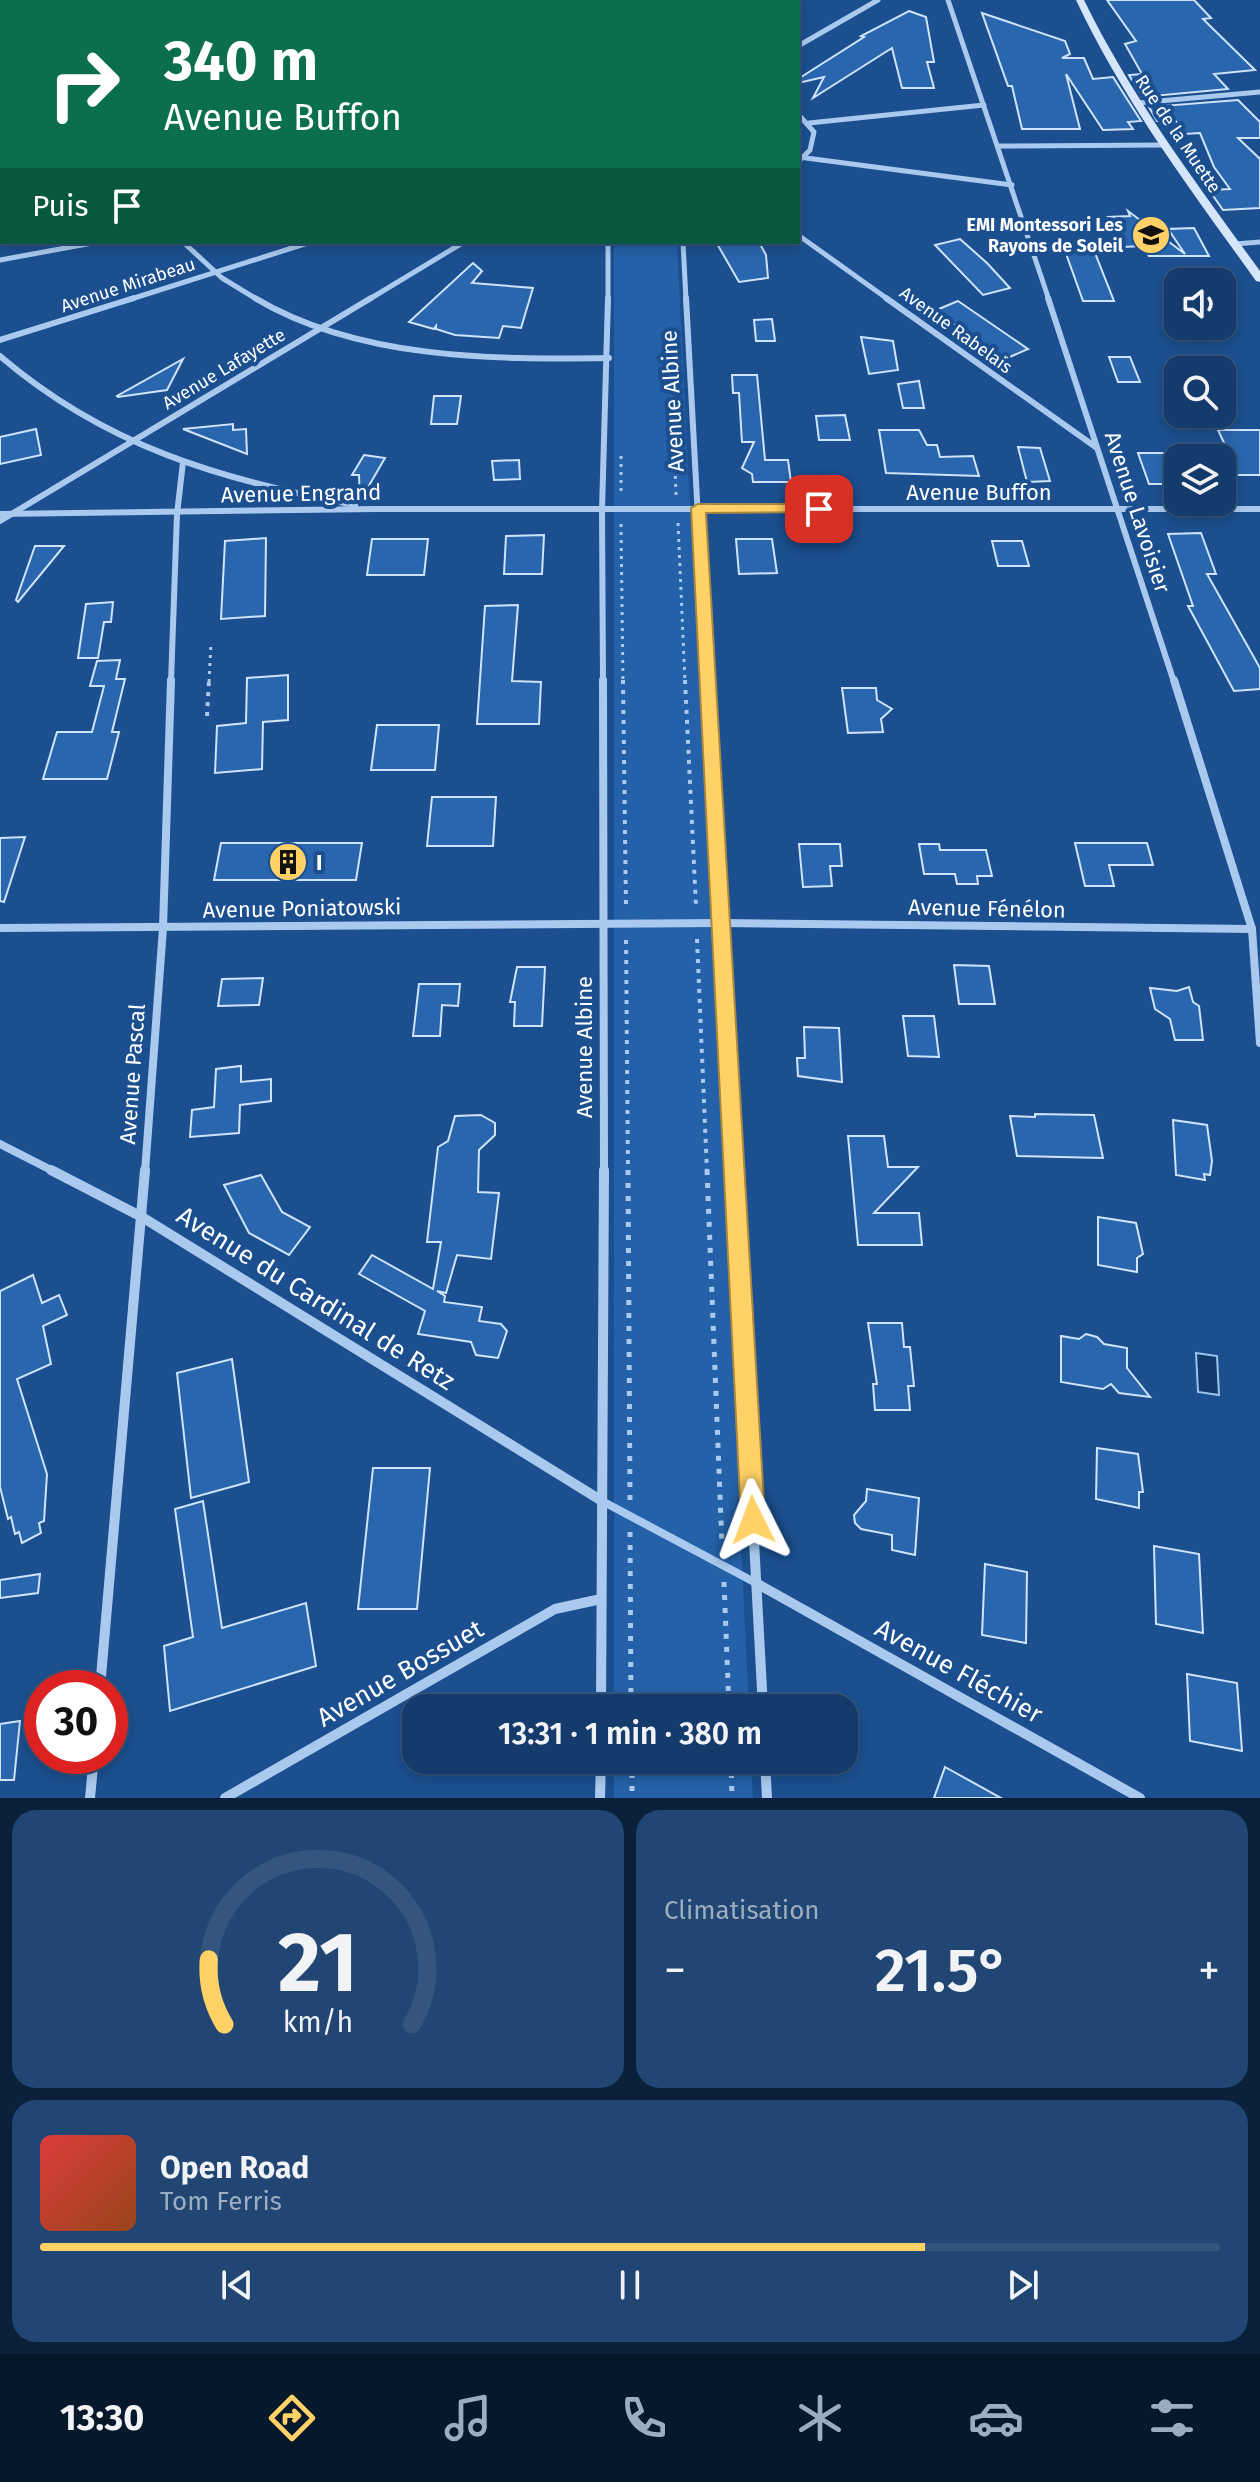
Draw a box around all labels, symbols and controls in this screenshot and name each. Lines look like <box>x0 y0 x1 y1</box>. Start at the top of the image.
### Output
text: 340 m <box>164 28 318 95</box>
icon: right <box>32 32 136 136</box>
street label: Rue de la Muette <box>1130 71 1226 197</box>
text: Avenue Buffon <box>164 96 402 140</box>
icon: arrive <box>105 184 149 228</box>
text: Puis <box>32 188 89 224</box>
place label: EMI Montessori Les Rayons de Soleil <box>966 214 1124 257</box>
school or university icon: EMI Montessori Les Rayons de Soleil <box>1130 214 1172 256</box>
street label: Avenue Mirabeau <box>58 253 198 317</box>
map controls <box>1164 268 1236 516</box>
button: sound <box>1164 268 1236 340</box>
street label: Avenue Rabelais <box>895 282 1017 378</box>
street label: Avenue Lafayette <box>159 324 289 414</box>
street label: Avenue Albine <box>655 329 690 473</box>
button: search <box>1164 356 1236 428</box>
street label: Avenue Lavoisier <box>1099 428 1176 597</box>
button: layers <box>1164 444 1236 516</box>
pin <box>785 475 853 543</box>
street label: Avenue Engrand <box>221 479 381 508</box>
street label: Avenue Buffon <box>906 479 1052 506</box>
icon: arrive <box>797 487 841 531</box>
building icon: I <box>267 841 309 883</box>
place label: I <box>316 849 322 876</box>
street label: Avenue Poniatowski <box>202 893 402 924</box>
street label: Avenue Fénélon <box>908 894 1066 923</box>
street label: Avenue Albine <box>571 976 598 1118</box>
street label: Avenue Pascal <box>114 1003 151 1145</box>
street label: Avenue du Cardinal de Retz <box>171 1200 460 1397</box>
position arrow <box>711 1478 795 1562</box>
street label: Avenue Bossuet <box>312 1613 489 1734</box>
street label: Avenue Fléchier <box>870 1613 1048 1730</box>
speed limit sign: 30 <box>24 1670 128 1774</box>
text: 13:31 · 1 min · 380 m <box>498 1716 762 1752</box>
text: Climatisation <box>664 1895 820 1926</box>
text: 21 <box>278 1913 358 2013</box>
text: 21.5° <box>875 1935 1009 2007</box>
text: − <box>664 1944 686 1997</box>
text: + <box>1198 1944 1220 1997</box>
text: km/h <box>283 2005 353 2040</box>
text: Open Road <box>160 2150 309 2186</box>
text: Tom Ferris <box>160 2186 282 2217</box>
icon: previous <box>215 2263 259 2307</box>
icon: pause <box>608 2263 652 2307</box>
icon: next <box>1001 2263 1045 2307</box>
icon: directions <box>264 2390 320 2446</box>
icon: music <box>440 2390 496 2446</box>
icon: phone <box>616 2390 672 2446</box>
icon: climate <box>792 2390 848 2446</box>
icon: car <box>968 2390 1024 2446</box>
icon: filters <box>1144 2390 1200 2446</box>
text: 13:30 <box>60 2396 144 2440</box>

